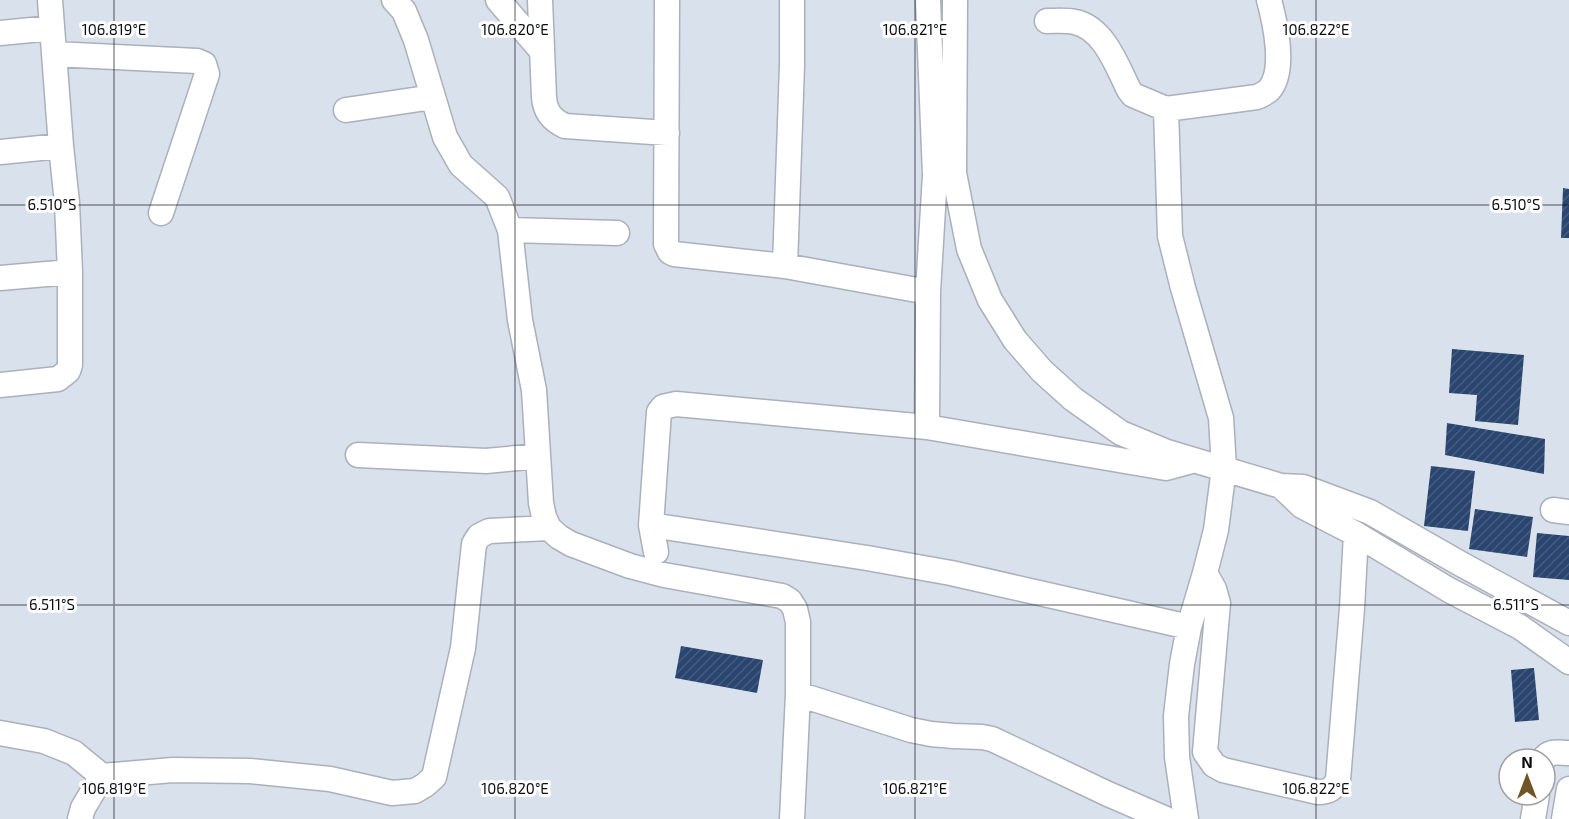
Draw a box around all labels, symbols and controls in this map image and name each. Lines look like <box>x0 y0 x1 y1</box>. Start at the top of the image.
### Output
text: 106.819°E <box>82 20 146 38</box>
text: 106.820°E <box>481 20 549 38</box>
text: 106.821°E <box>883 20 947 38</box>
text: 106.822°E <box>1283 20 1349 38</box>
text: 6.510°S <box>28 195 76 213</box>
text: 6.510°S <box>1492 195 1540 213</box>
text: 6.511°S <box>29 595 75 613</box>
text: 6.511°S <box>1493 595 1539 613</box>
north arrow <box>1497 747 1557 807</box>
text: N <box>1521 752 1533 771</box>
text: 106.819°E <box>82 779 146 797</box>
text: 106.820°E <box>481 779 549 797</box>
text: 106.821°E <box>883 779 947 797</box>
text: 106.822°E <box>1283 779 1349 797</box>

